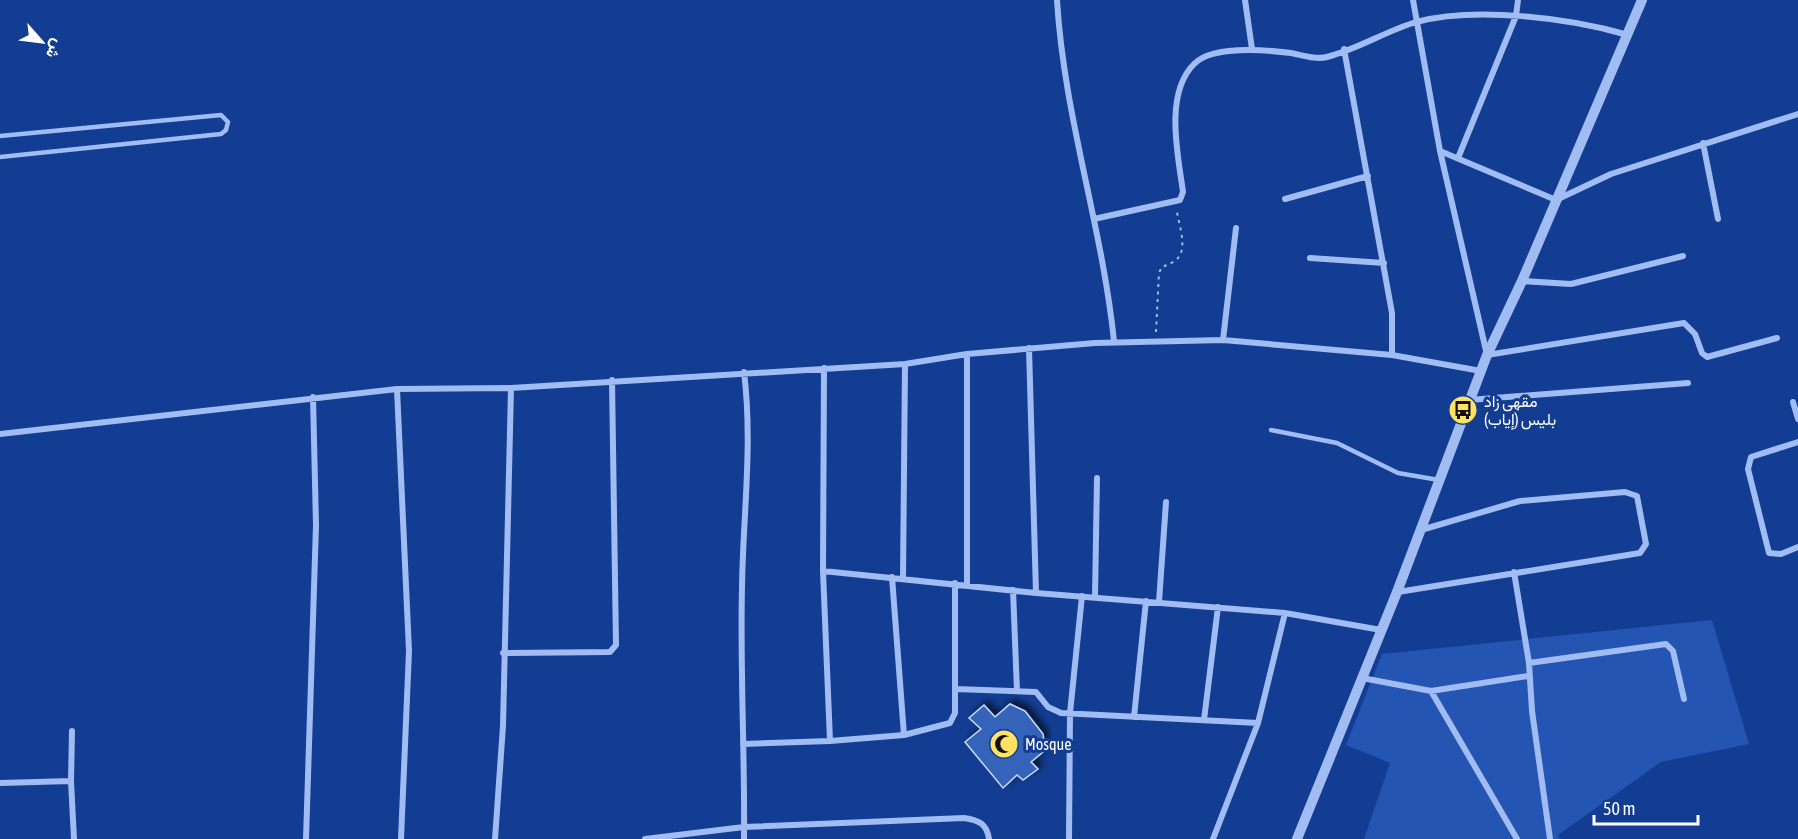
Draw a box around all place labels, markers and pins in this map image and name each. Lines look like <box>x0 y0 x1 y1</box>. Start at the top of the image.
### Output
place label: مقهى زاد بليس (إياب) <box>1484 392 1556 430</box>
bus stop icon: مقهى زاد بليس (إياب) <box>1447 394 1479 426</box>
mosque icon: Mosque <box>988 728 1020 760</box>
place label: Mosque <box>1025 735 1071 754</box>

